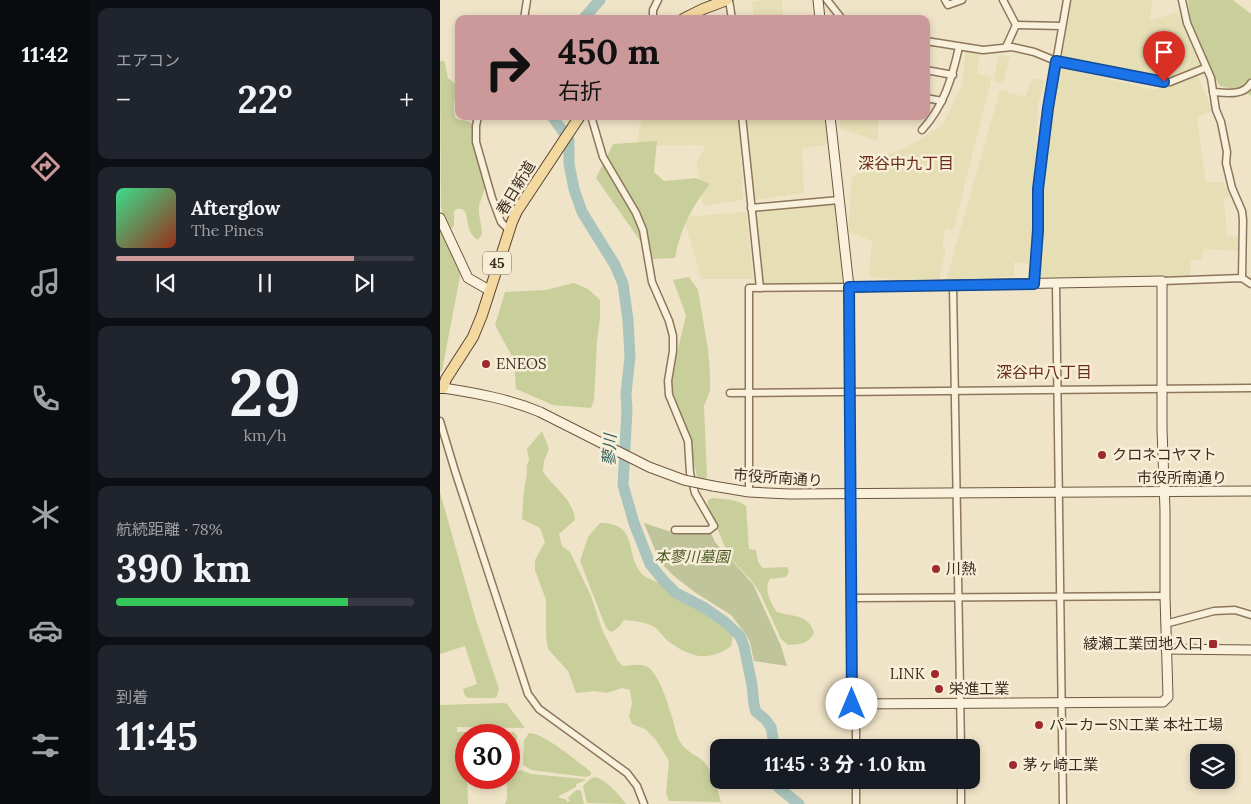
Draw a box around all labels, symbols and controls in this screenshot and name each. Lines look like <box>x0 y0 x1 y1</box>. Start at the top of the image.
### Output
text: 450 m <box>558 29 660 74</box>
pin <box>1143 31 1185 82</box>
icon: right <box>475 35 540 100</box>
icon: arrive <box>1150 38 1178 66</box>
text: 11:42 <box>21 40 69 68</box>
text: エアコン <box>116 50 180 70</box>
text: 22° <box>237 75 293 123</box>
text: 右折 <box>558 77 602 105</box>
text: − <box>116 82 131 118</box>
text: + <box>399 82 414 118</box>
icon: directions <box>28 149 63 184</box>
district label: 深谷中九丁目 <box>858 153 954 173</box>
street label: 春日新道 <box>492 157 539 218</box>
text: Afterglow <box>191 196 280 220</box>
text: The Pines <box>191 220 264 240</box>
road number: 45 <box>483 252 511 274</box>
icon: music <box>28 265 63 300</box>
icon: previous <box>152 269 180 297</box>
icon: pause <box>251 269 279 297</box>
icon: next <box>350 269 378 297</box>
text: 29 <box>229 351 301 434</box>
place label: ENEOS <box>496 354 547 373</box>
marker: ENEOS <box>480 358 492 370</box>
district label: 深谷中八丁目 <box>996 362 1092 382</box>
icon: phone <box>28 381 63 416</box>
text: km/h <box>243 425 287 445</box>
water label: 蓼川 <box>598 432 620 467</box>
place label: クロネコヤマト <box>1112 445 1217 464</box>
marker: クロネコヤマト <box>1096 449 1108 461</box>
street label: 市役所南通り <box>732 465 824 490</box>
street label: 市役所南通り <box>1137 468 1227 487</box>
icon: climate <box>28 497 63 532</box>
text: 航続距離 · 78% <box>116 519 223 539</box>
text: 390 km <box>116 544 251 592</box>
park label: 本蓼川墓園 <box>654 547 731 566</box>
place label: 川熱 <box>946 559 976 578</box>
marker: 川熱 <box>930 563 942 575</box>
icon: car <box>28 613 63 648</box>
place label: 綾瀬工業団地入口 <box>1083 634 1203 653</box>
marker: 綾瀬工業団地入口 <box>1207 638 1219 650</box>
place label: LINK <box>890 664 926 683</box>
marker: LINK <box>929 668 941 680</box>
position arrow <box>825 677 877 729</box>
place label: 栄進工業 <box>949 679 1009 698</box>
marker: 栄進工業 <box>933 683 945 695</box>
text: 到着 <box>116 687 148 707</box>
text: 11:45 <box>116 712 198 760</box>
place label: パーカーSN工業 本社工場 <box>1049 715 1223 734</box>
marker: パーカーSN工業 本社工場 <box>1033 719 1045 731</box>
speed limit sign: 30 <box>455 724 520 789</box>
icon: filters <box>28 728 63 763</box>
map controls <box>1190 744 1235 789</box>
button: layers <box>1190 744 1235 789</box>
text: 11:45 · 3 分 · 1.0 km <box>764 752 926 776</box>
place label: 茅ヶ崎工業 <box>1023 755 1098 774</box>
marker: 茅ヶ崎工業 <box>1007 759 1019 771</box>

